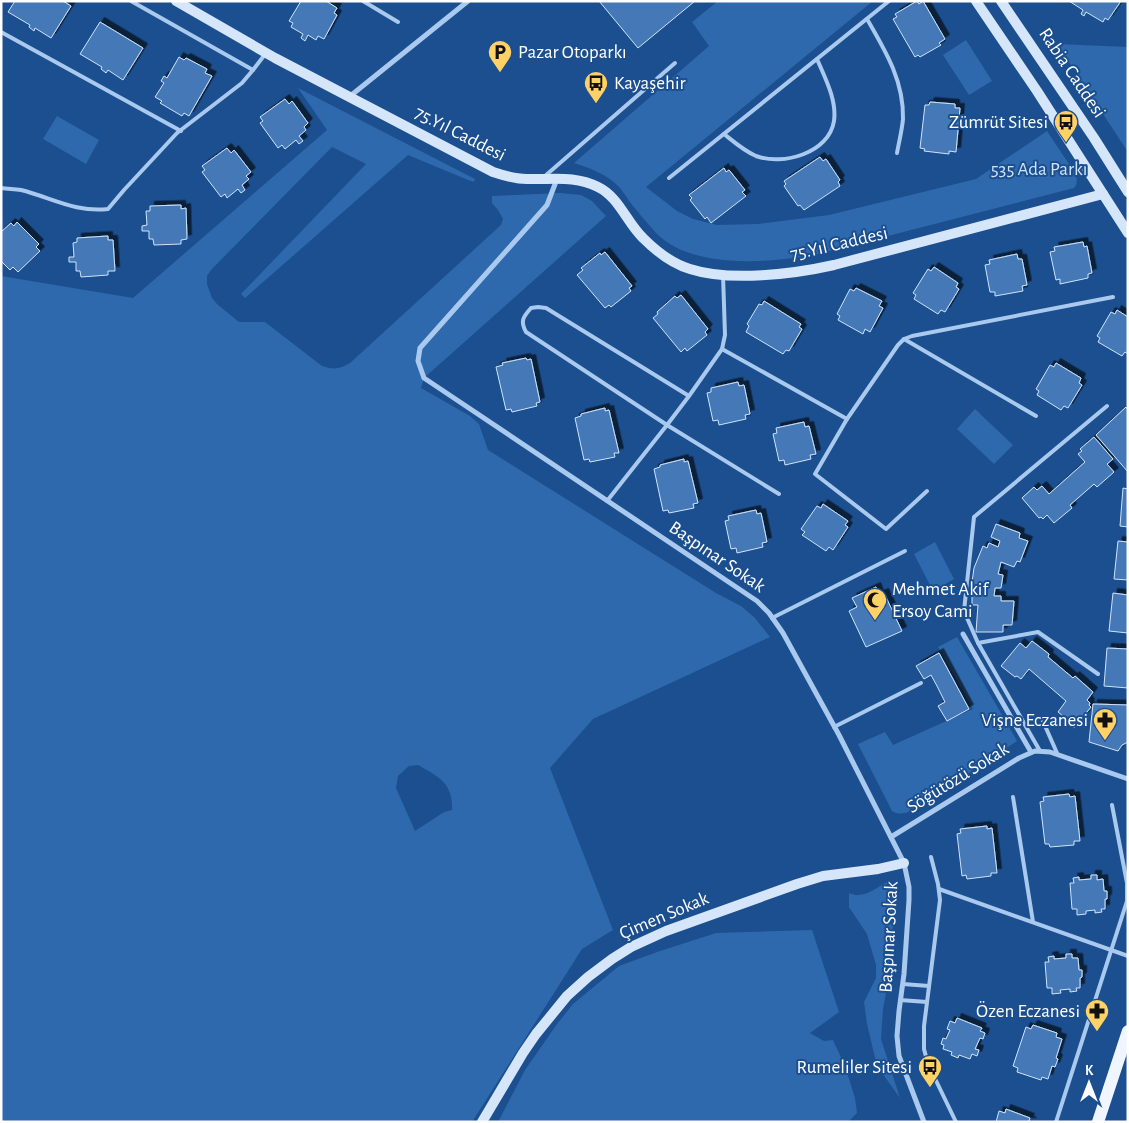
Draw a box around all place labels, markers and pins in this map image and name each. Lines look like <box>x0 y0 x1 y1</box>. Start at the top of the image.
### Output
parking icon: Pazar Otoparkı <box>487 39 513 73</box>
place label: Pazar Otoparkı <box>518 43 627 62</box>
bus stop icon: Kayaşehir <box>583 70 609 104</box>
place label: Kayaşehir <box>614 74 686 93</box>
bus stop icon: Zümrüt Sitesi <box>1053 109 1079 143</box>
place label: Zümrüt Sitesi <box>949 113 1048 132</box>
place label: Mehmet Akif Ersoy Cami <box>892 580 989 621</box>
mosque icon: Mehmet Akif Ersoy Cami <box>862 587 888 621</box>
pharmacy icon: Vişne Eczanesi <box>1092 707 1118 741</box>
place label: Vişne Eczanesi <box>981 711 1088 730</box>
pharmacy icon: Özen Eczanesi <box>1084 998 1110 1032</box>
place label: Özen Eczanesi <box>976 1001 1080 1021</box>
bus stop icon: Rumeliler Sitesi <box>917 1054 943 1088</box>
place label: Rumeliler Sitesi <box>797 1058 912 1077</box>

